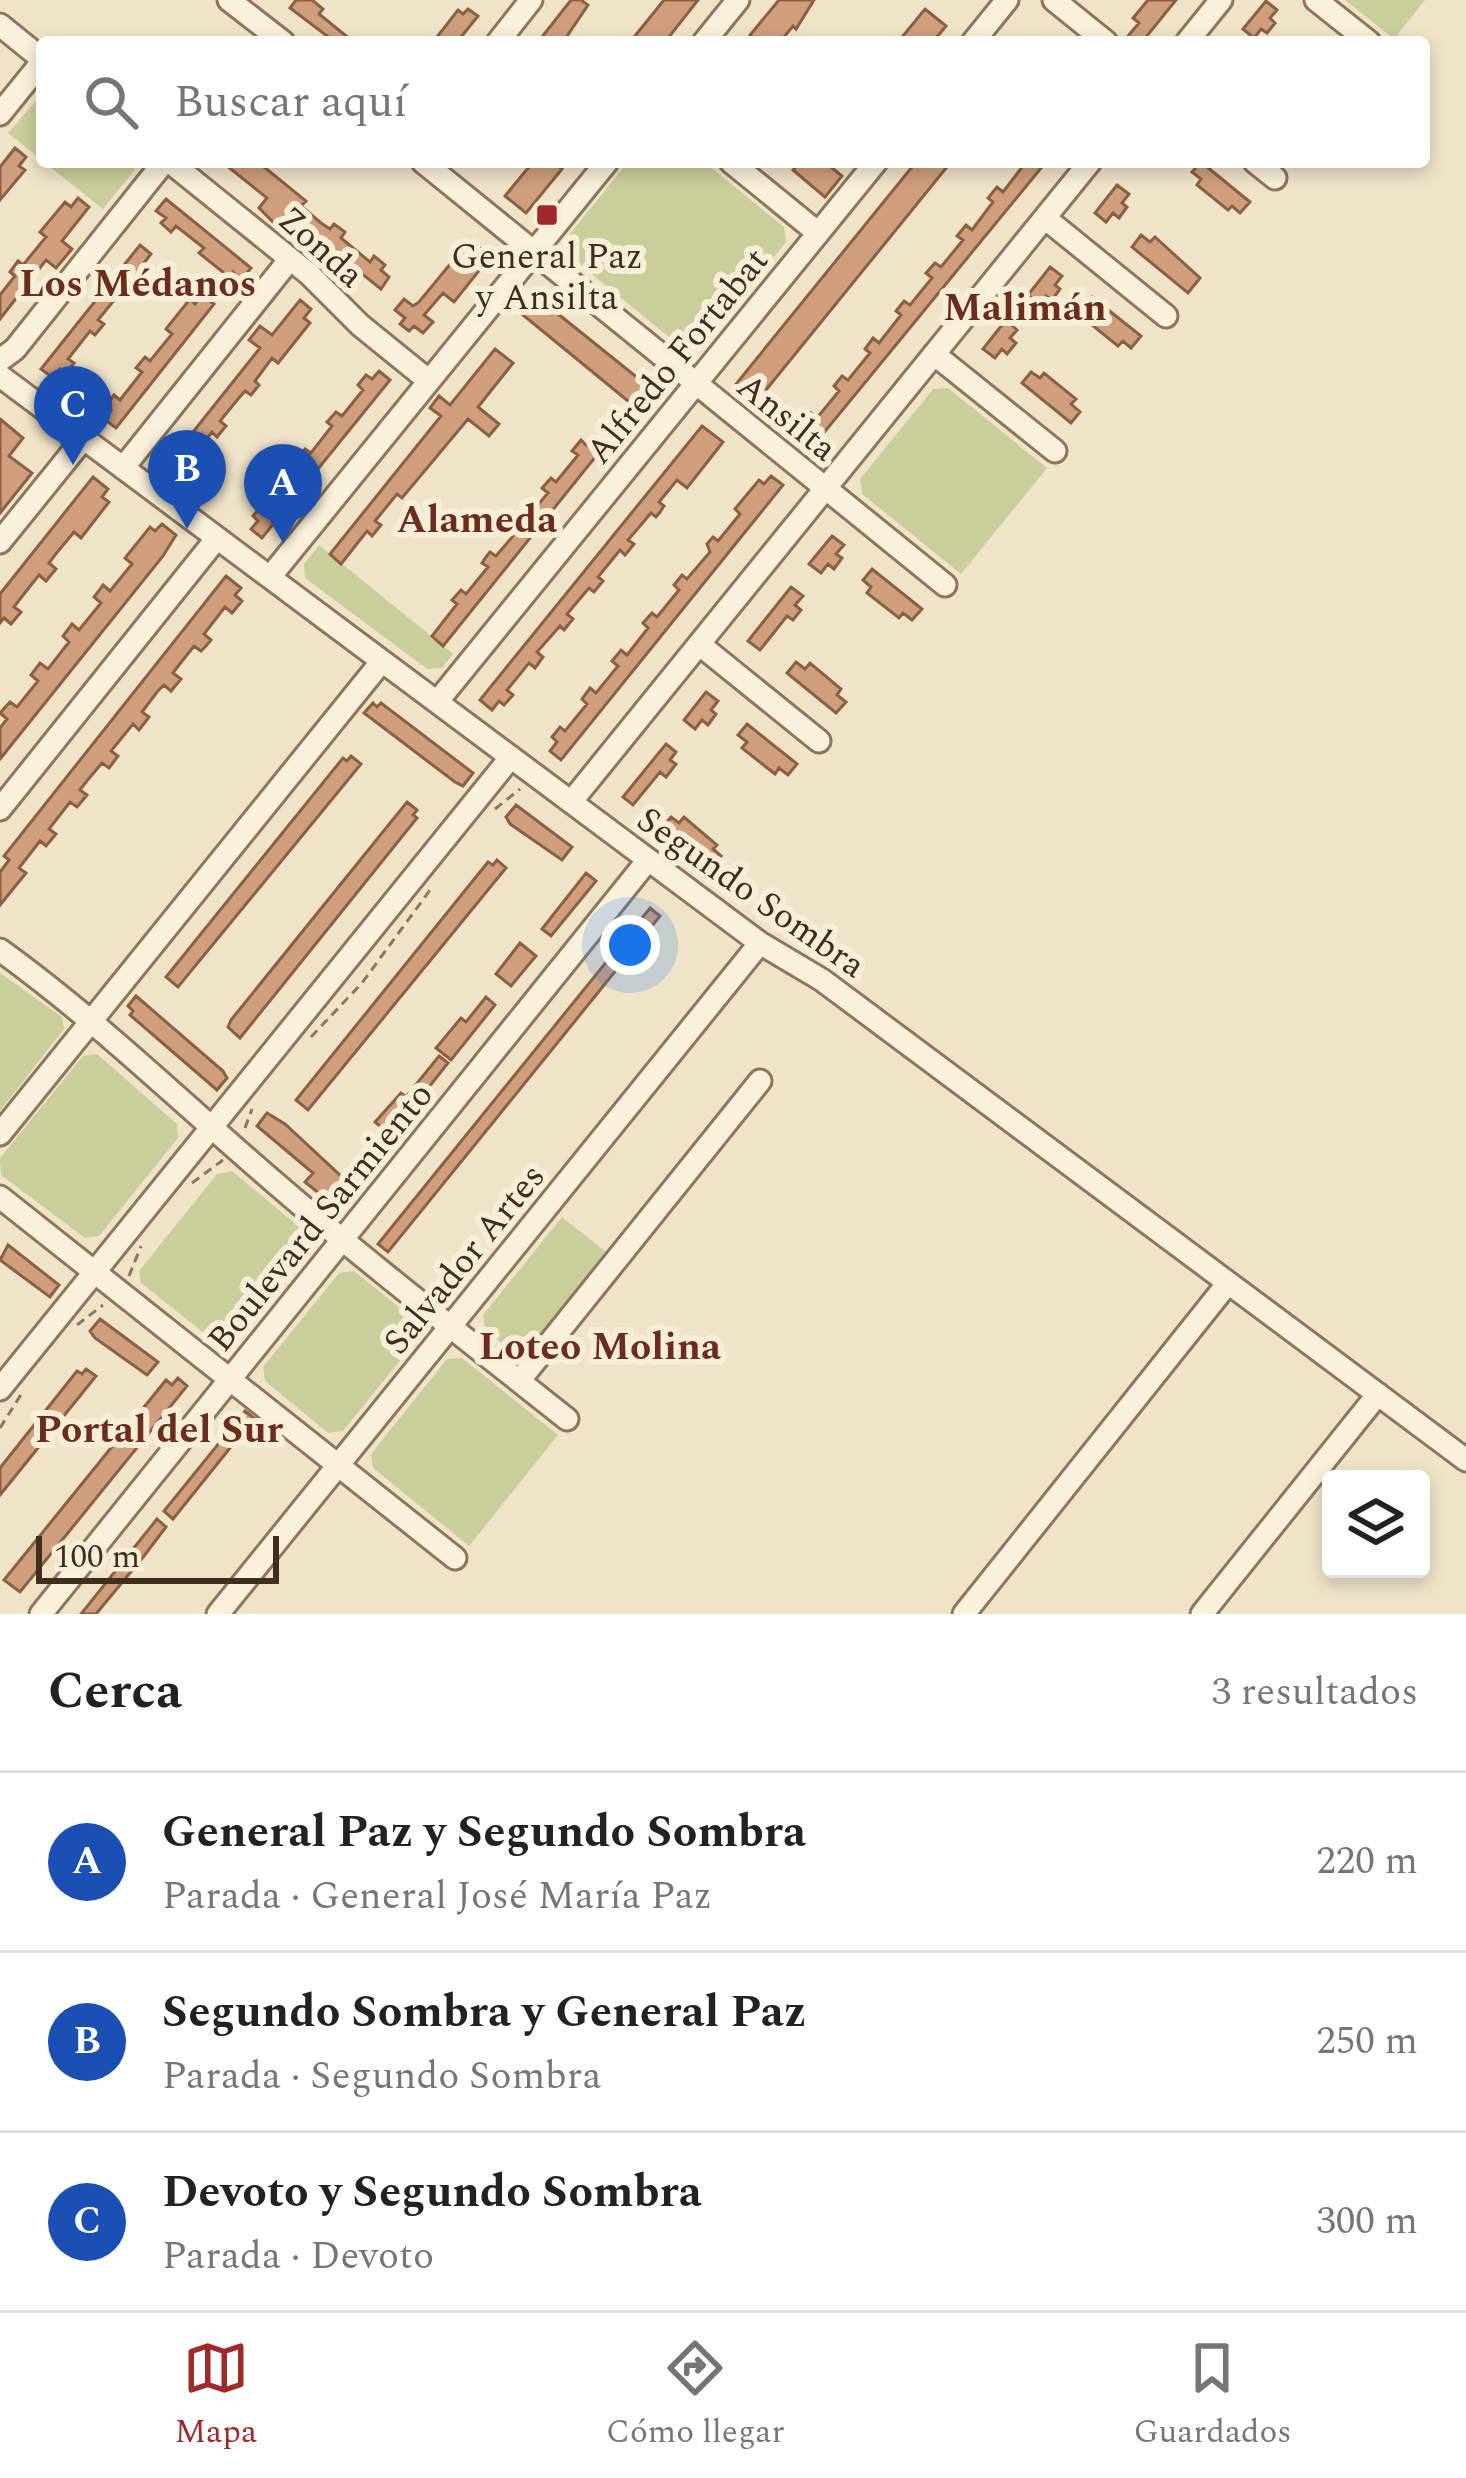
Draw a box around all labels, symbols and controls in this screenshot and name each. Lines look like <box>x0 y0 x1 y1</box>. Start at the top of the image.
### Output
search box <box>36 36 1430 168</box>
text: Buscar aquí <box>174 68 407 137</box>
icon: search <box>78 69 144 135</box>
street label: Zonda <box>265 194 376 302</box>
marker: General Paz y Ansilta <box>534 202 560 228</box>
place label: General Paz y Ansilta <box>451 230 643 326</box>
street label: Alfredo Fortabat <box>573 236 783 477</box>
district label: Los Médanos <box>19 255 257 314</box>
district label: Malimán <box>943 279 1107 338</box>
street label: Ansilta <box>724 360 849 476</box>
pin: C <box>34 366 112 465</box>
pin: B <box>148 430 226 529</box>
pin: A <box>244 444 322 543</box>
district label: Alameda <box>397 491 557 550</box>
street label: Segundo Sombra <box>625 793 877 993</box>
your location <box>600 915 660 975</box>
street label: Boulevard Sarmiento <box>194 1070 448 1365</box>
street label: Salvador Artes <box>370 1152 560 1367</box>
district label: Loteo Molina <box>479 1318 721 1377</box>
district label: Portal del Sur <box>35 1401 283 1460</box>
map controls <box>1322 1470 1430 1578</box>
button: layers <box>1322 1470 1430 1578</box>
scale bar <box>36 1530 279 1583</box>
text: 100 m <box>54 1532 140 1582</box>
text: Cerca <box>48 1653 182 1731</box>
text: 3 resultados <box>1212 1663 1418 1722</box>
text: General Paz y Segundo Sombra <box>162 1798 806 1867</box>
text: A <box>72 1832 102 1891</box>
text: 220 m <box>1316 1832 1418 1891</box>
text: Parada · General José María Paz <box>162 1867 712 1926</box>
text: Segundo Sombra y General Paz <box>162 1978 806 2047</box>
text: B <box>73 2012 101 2071</box>
text: 250 m <box>1316 2012 1418 2071</box>
text: Parada · Segundo Sombra <box>162 2047 602 2106</box>
text: Devoto y Segundo Sombra <box>162 2158 702 2227</box>
text: C <box>73 2192 101 2251</box>
text: 300 m <box>1316 2192 1418 2251</box>
text: Parada · Devoto <box>162 2227 434 2286</box>
tab: Mapa <box>174 2335 257 2457</box>
tab: Cómo llegar <box>606 2335 785 2457</box>
tab: Guardados <box>1133 2335 1292 2457</box>

